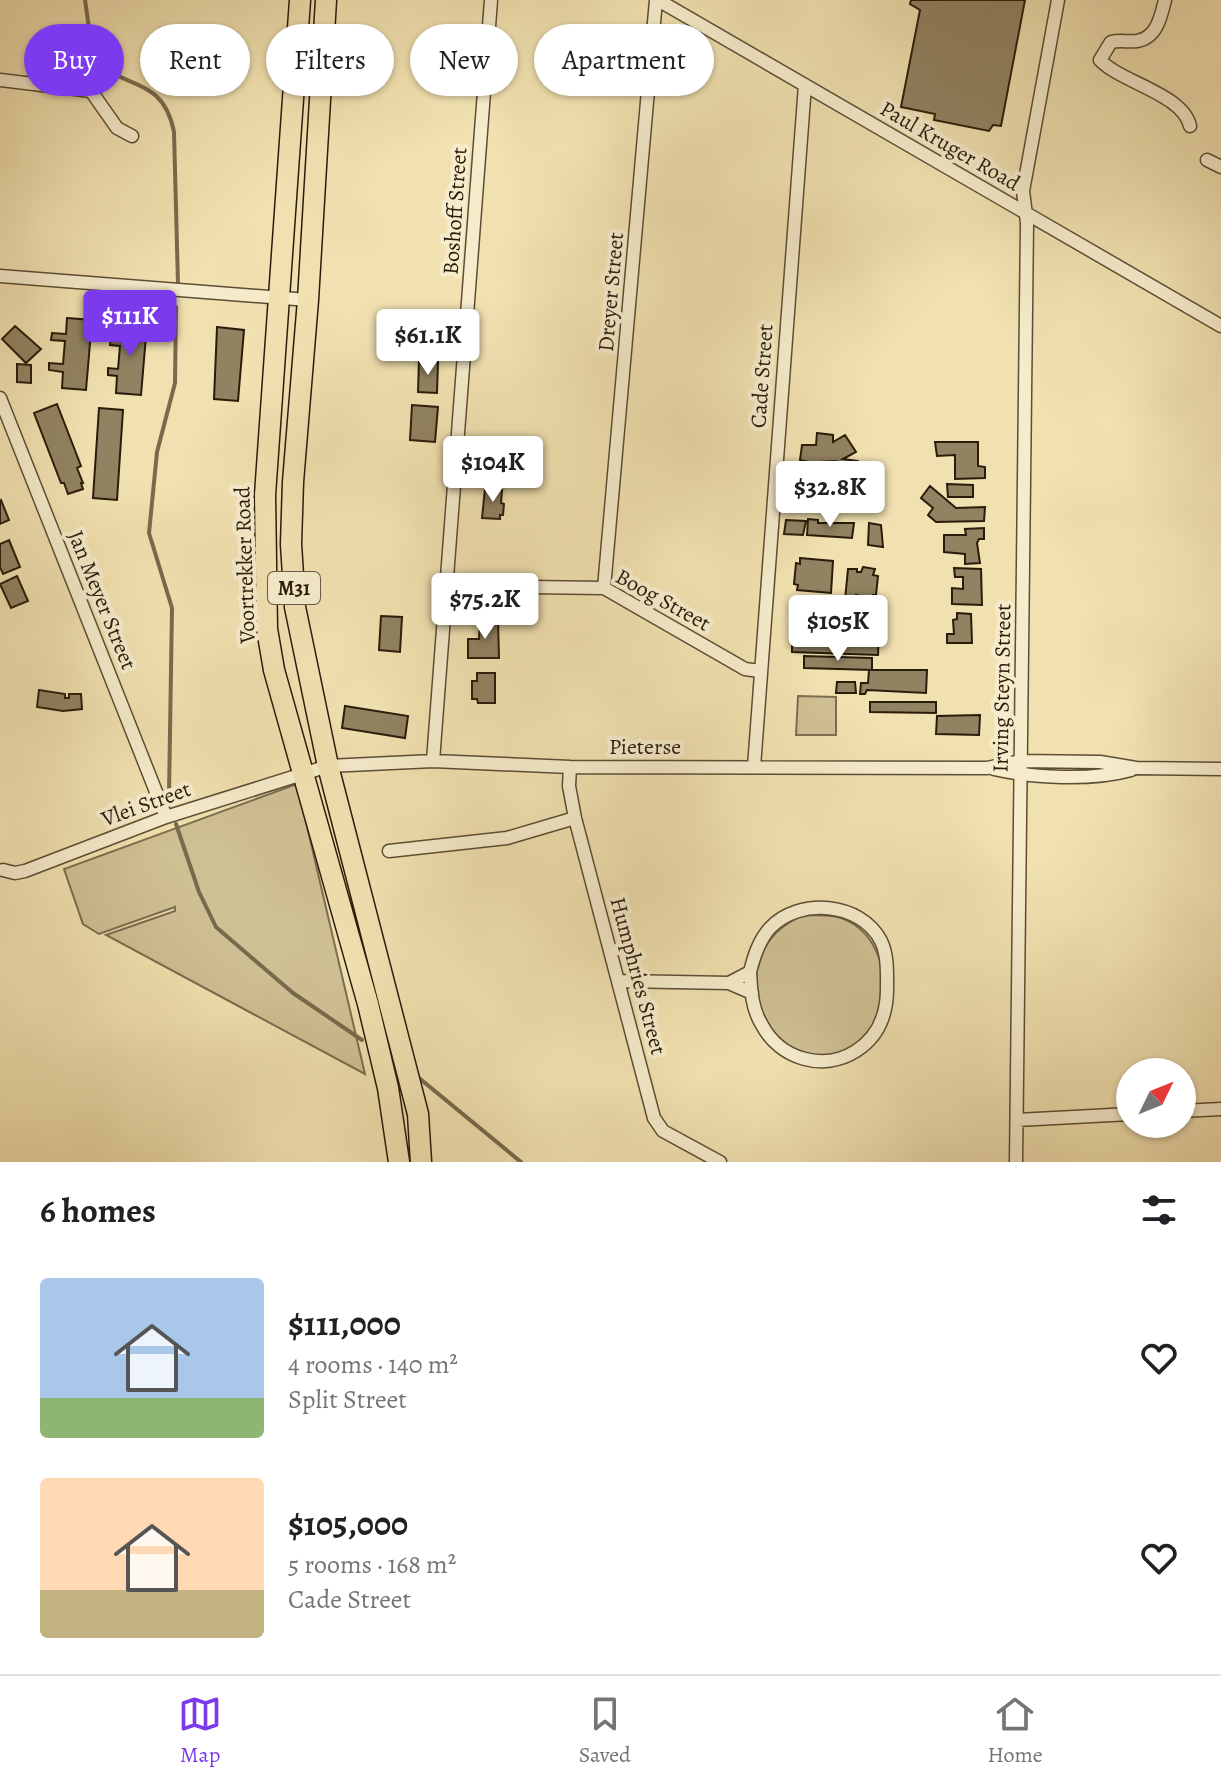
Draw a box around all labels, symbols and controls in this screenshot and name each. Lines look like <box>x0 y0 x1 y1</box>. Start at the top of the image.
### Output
chip: Buy <box>24 24 124 96</box>
chip: Rent <box>140 24 250 96</box>
chip: Filters <box>266 24 394 96</box>
chip: New <box>410 24 518 96</box>
chip: Apartment <box>534 24 714 96</box>
street label: Paul Kruger Road <box>874 94 1026 198</box>
street label: Boshoff Street <box>436 146 474 276</box>
street label: Dreyer Street <box>591 231 631 353</box>
pin: $111K <box>74 290 186 358</box>
text: $111K <box>101 298 159 333</box>
pin: $61.1K <box>363 309 493 377</box>
text: $61.1K <box>394 317 462 352</box>
street label: Cade Street <box>743 323 781 429</box>
pin: $104K <box>437 436 549 504</box>
text: $104K <box>461 444 525 479</box>
pin: $32.8K <box>765 461 895 529</box>
text: $32.8K <box>794 469 866 504</box>
street label: Voortrekker Road <box>227 486 263 645</box>
street label: Jan Meyer Street <box>60 526 144 674</box>
street label: Boog Street <box>610 562 716 638</box>
road number: M31 <box>268 572 320 604</box>
pin: $75.2K <box>420 573 550 641</box>
text: $75.2K <box>449 581 521 616</box>
pin: $105K <box>782 595 894 663</box>
text: $105K <box>807 603 869 638</box>
street label: Irving Steyn Street <box>986 603 1018 773</box>
street label: Pieterse <box>609 732 681 762</box>
street label: Vlei Street <box>96 774 195 834</box>
street label: Humphries Street <box>603 894 673 1058</box>
north arrow <box>1116 1058 1196 1138</box>
map controls <box>1116 1058 1196 1138</box>
text: 6 homes <box>40 1187 156 1234</box>
icon: filters <box>1137 1188 1181 1232</box>
text: $111,000 <box>288 1300 401 1347</box>
icon: home <box>104 1310 200 1406</box>
icon: heart <box>1137 1336 1181 1380</box>
text: 4 rooms · 140 m² <box>288 1347 458 1382</box>
text: Split Street <box>288 1382 407 1417</box>
text: $105,000 <box>288 1500 408 1547</box>
icon: home <box>104 1510 200 1606</box>
icon: heart <box>1137 1536 1181 1580</box>
text: 5 rooms · 168 m² <box>288 1547 456 1582</box>
text: Cade Street <box>288 1582 411 1617</box>
tab: Map <box>178 1692 222 1770</box>
tab: Saved <box>579 1692 631 1770</box>
tab: Home <box>987 1692 1043 1770</box>

